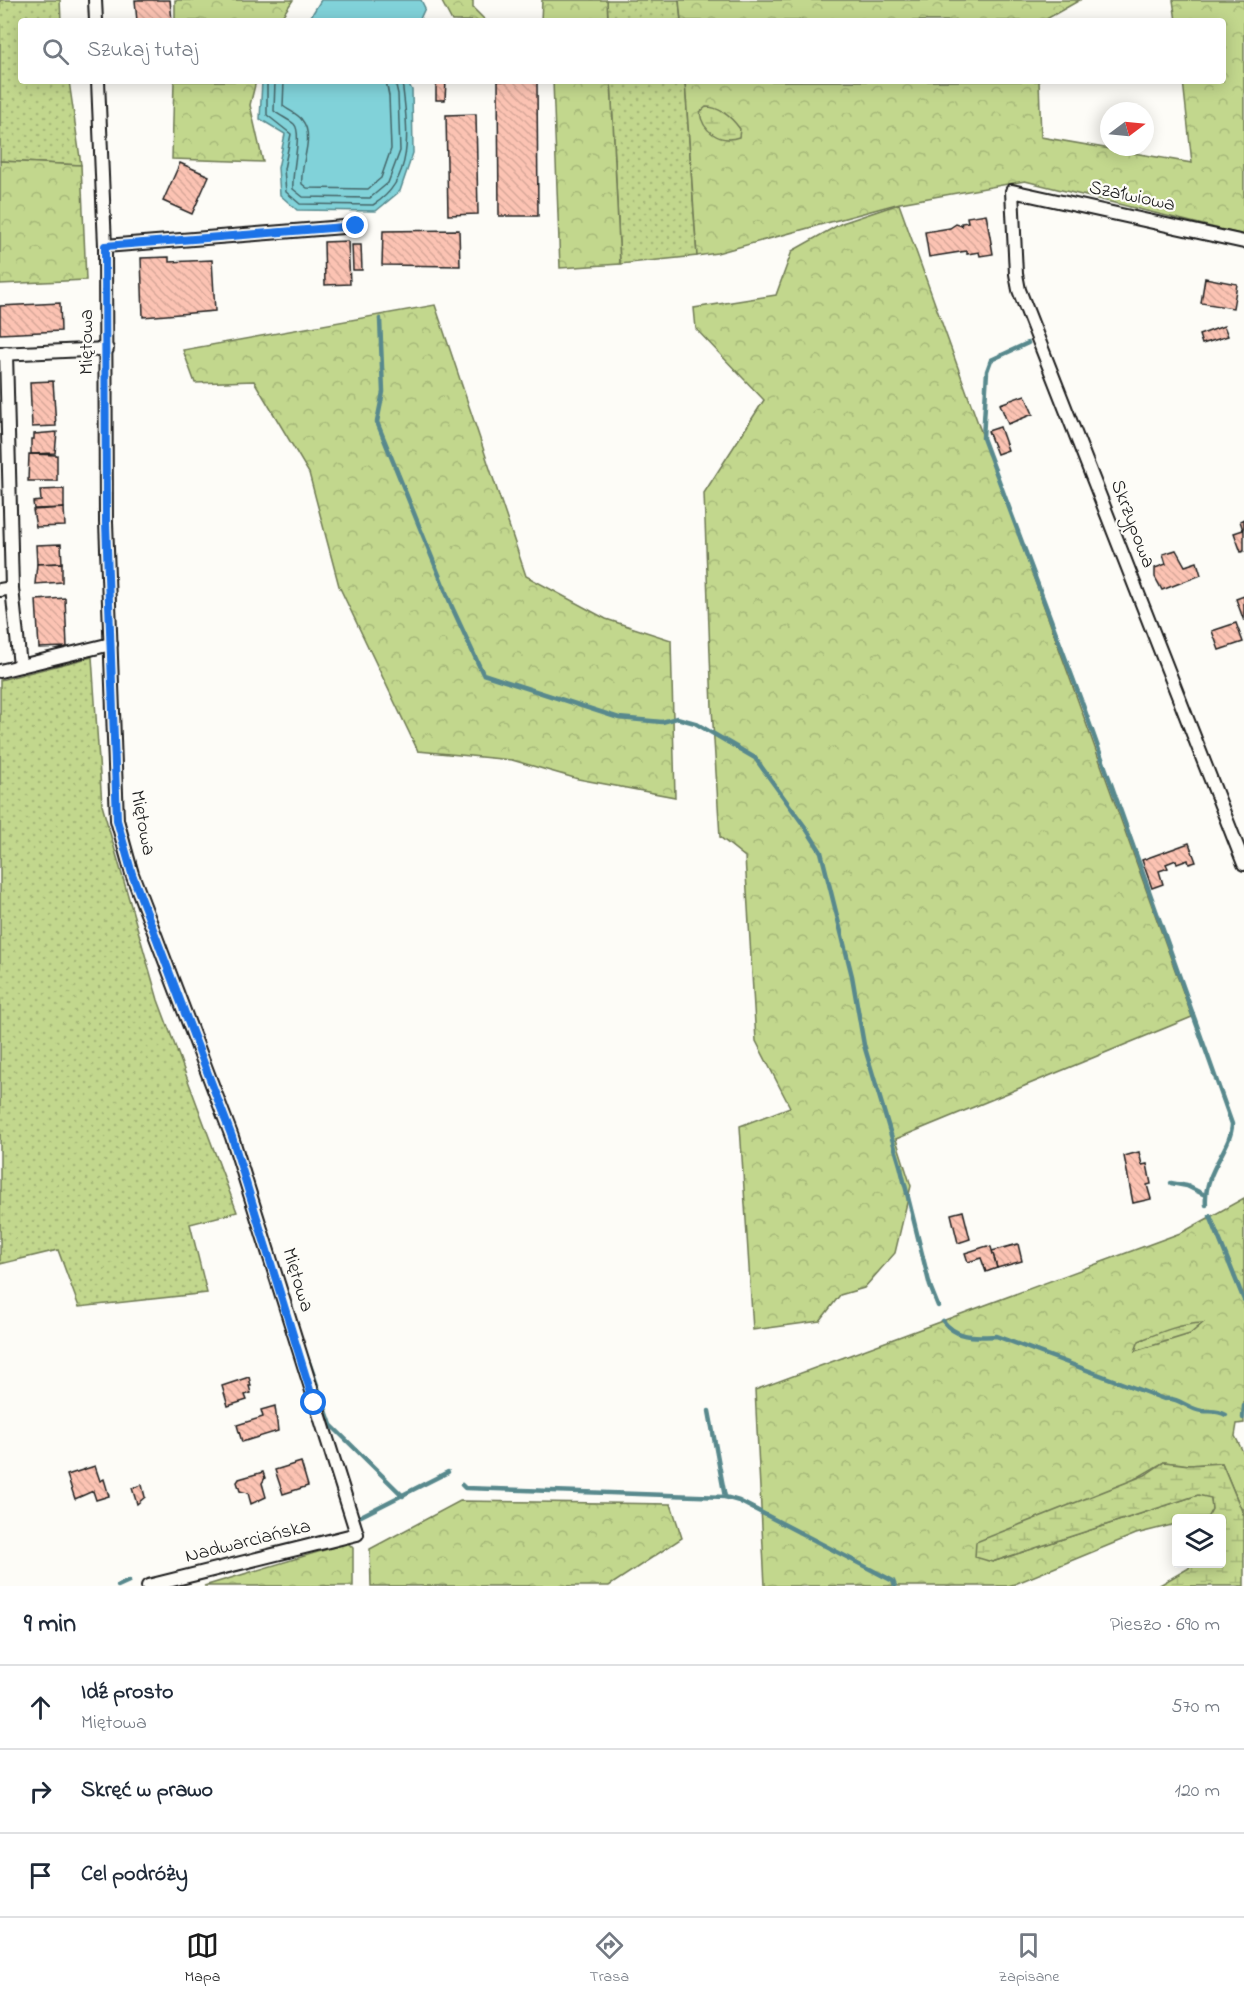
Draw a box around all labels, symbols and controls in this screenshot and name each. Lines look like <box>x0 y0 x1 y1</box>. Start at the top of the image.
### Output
search box <box>18 18 1226 84</box>
icon: search <box>39 35 72 68</box>
text: Szukaj tutaj <box>87 35 198 67</box>
north arrow <box>1100 102 1154 156</box>
street label: Szałwiowa <box>1086 174 1178 220</box>
route end <box>342 212 368 238</box>
street label: Miętowa <box>73 309 102 375</box>
street label: Skrzypowa <box>1102 476 1162 572</box>
street label: Miętowa <box>121 788 163 858</box>
street label: Miętowa <box>274 1244 320 1316</box>
route start <box>300 1389 326 1415</box>
street label: Nadwarciańska <box>182 1512 314 1572</box>
map controls <box>1172 1514 1226 1568</box>
button: layers <box>1172 1514 1226 1568</box>
text: 9 min <box>24 1606 76 1644</box>
text: Pieszo · 690 m <box>1110 1611 1220 1640</box>
text: Idź prosto <box>81 1677 174 1709</box>
icon: ahead <box>24 1691 57 1724</box>
text: 570 m <box>1171 1693 1220 1722</box>
text: Miętowa <box>81 1709 147 1738</box>
icon: right <box>24 1775 57 1808</box>
text: Skręć w prawo <box>81 1775 213 1807</box>
text: 120 m <box>1175 1777 1220 1806</box>
icon: arrive <box>24 1859 57 1892</box>
text: Cel podróży <box>81 1859 188 1891</box>
tab: Mapa <box>185 1929 220 1989</box>
tab: Trasa <box>589 1929 629 1989</box>
tab: Zapisane <box>998 1929 1059 1989</box>

